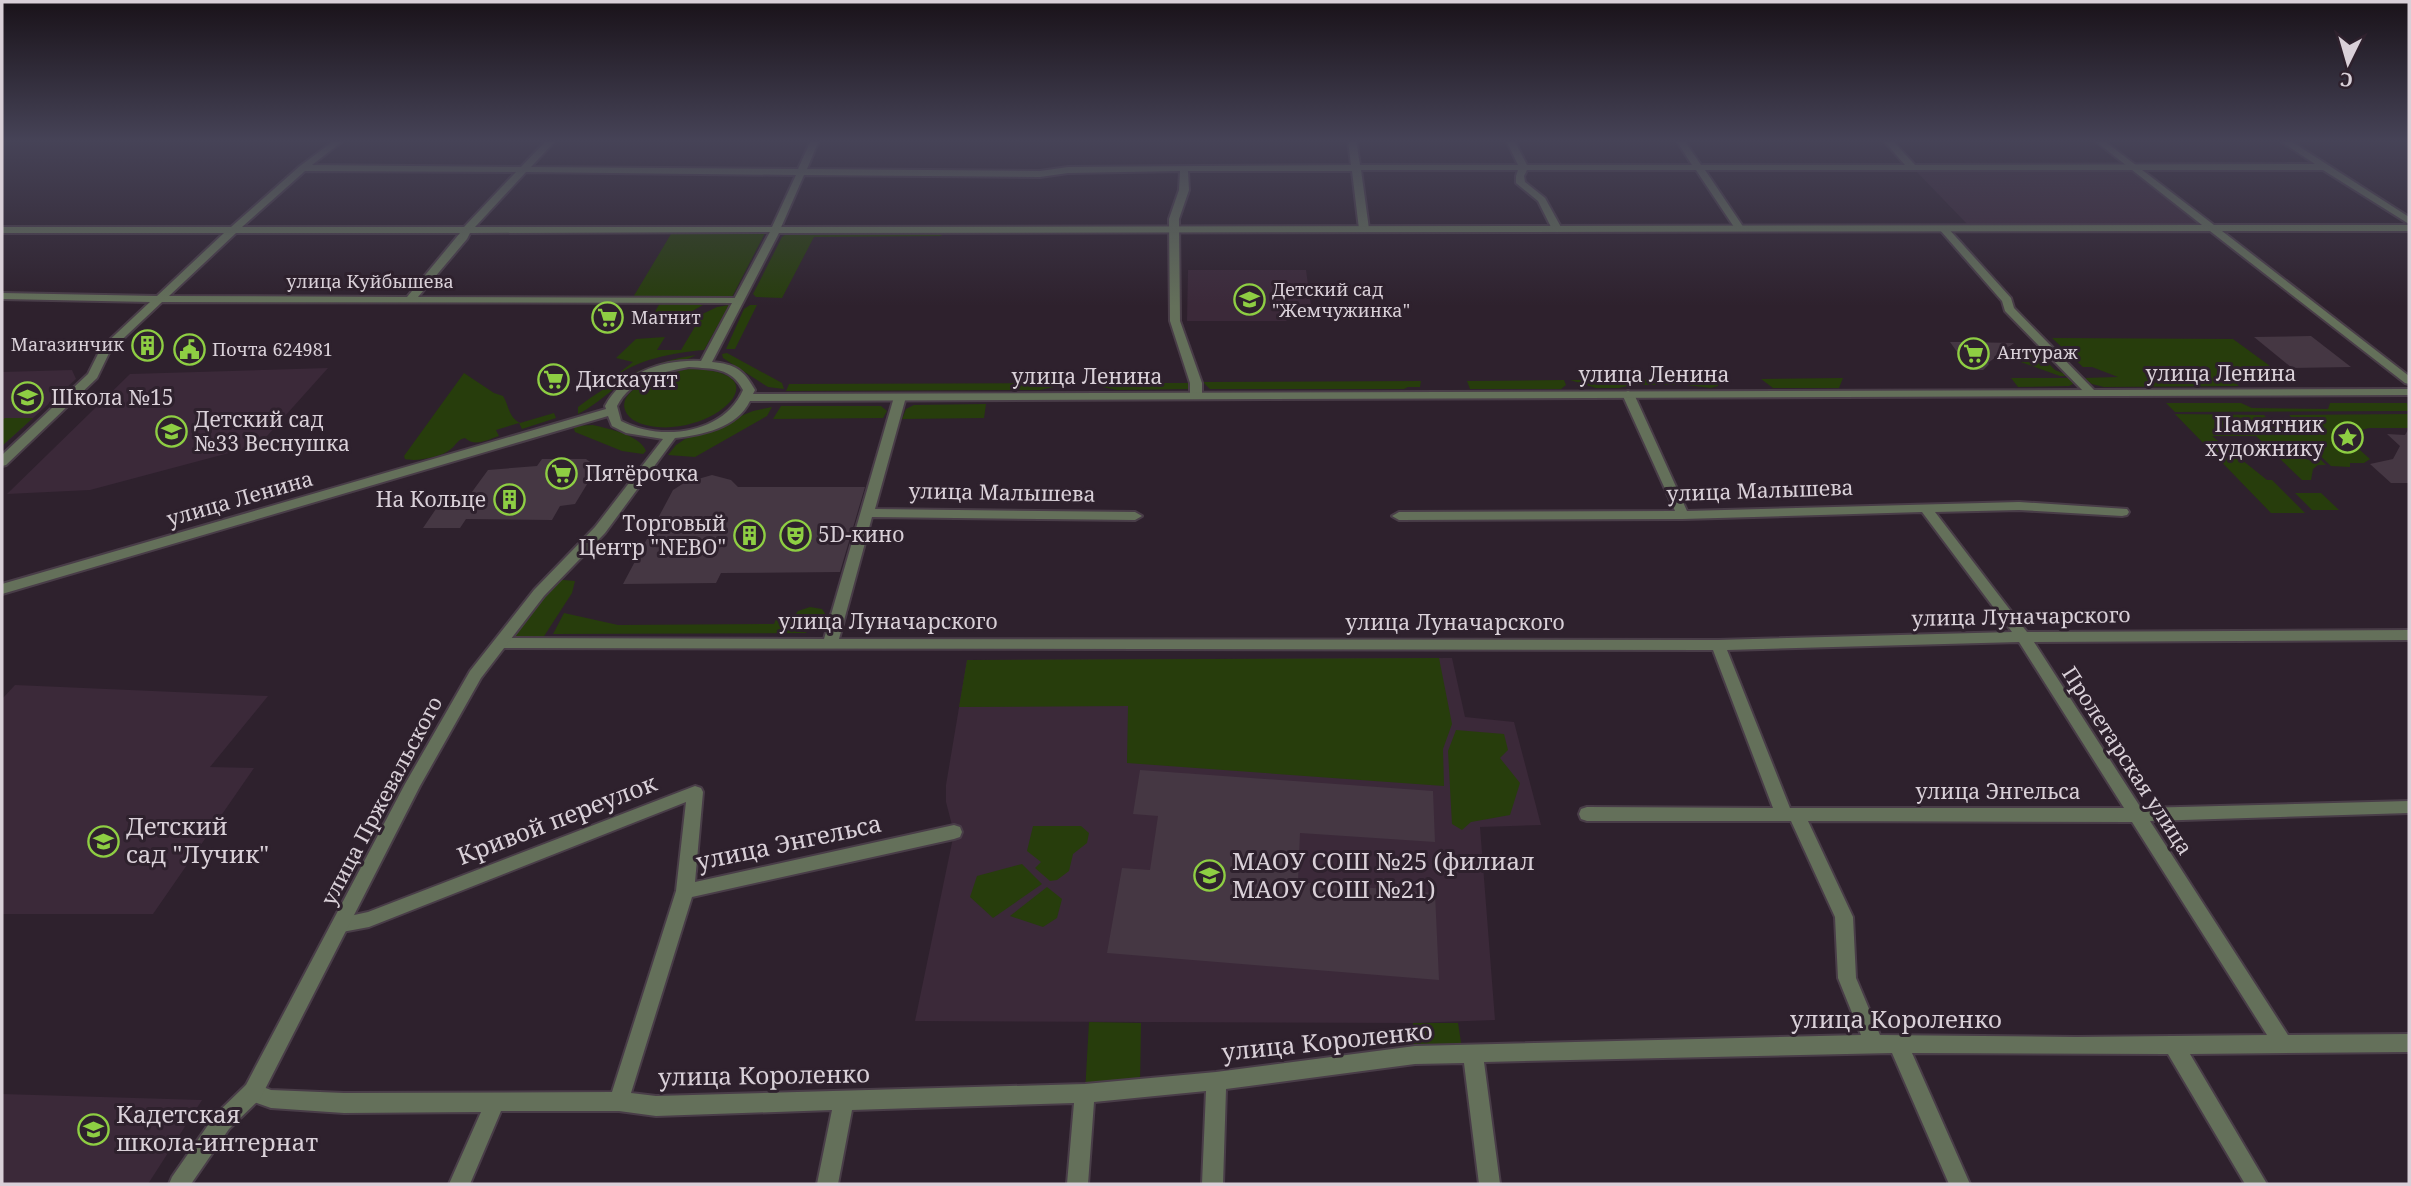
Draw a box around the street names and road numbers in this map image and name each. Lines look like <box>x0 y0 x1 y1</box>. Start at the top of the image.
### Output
street label: улица Куйбышева <box>286 269 454 293</box>
street label: улица Ленина <box>2145 359 2297 387</box>
street label: улица Ленина <box>1578 360 1730 388</box>
street label: улица Ленина <box>1011 362 1163 390</box>
street label: улица Ленина <box>163 464 316 532</box>
street label: улица Малышева <box>1666 473 1854 507</box>
street label: улица Малышева <box>908 476 1096 508</box>
street label: улица Луначарского <box>1911 600 2131 632</box>
street label: улица Луначарского <box>778 607 998 635</box>
street label: улица Луначарского <box>1345 608 1565 636</box>
street label: Пролетарская улица <box>2056 661 2199 860</box>
street label: улица Пржевальского <box>314 691 448 910</box>
street label: Кривой переулок <box>452 765 662 872</box>
street label: улица Энгельса <box>1915 777 2081 805</box>
street label: улица Энгельса <box>693 806 884 877</box>
street label: улица Короленко <box>1790 1002 2002 1035</box>
street label: улица Короленко <box>1220 1013 1434 1068</box>
street label: улица Короленко <box>658 1056 870 1093</box>

